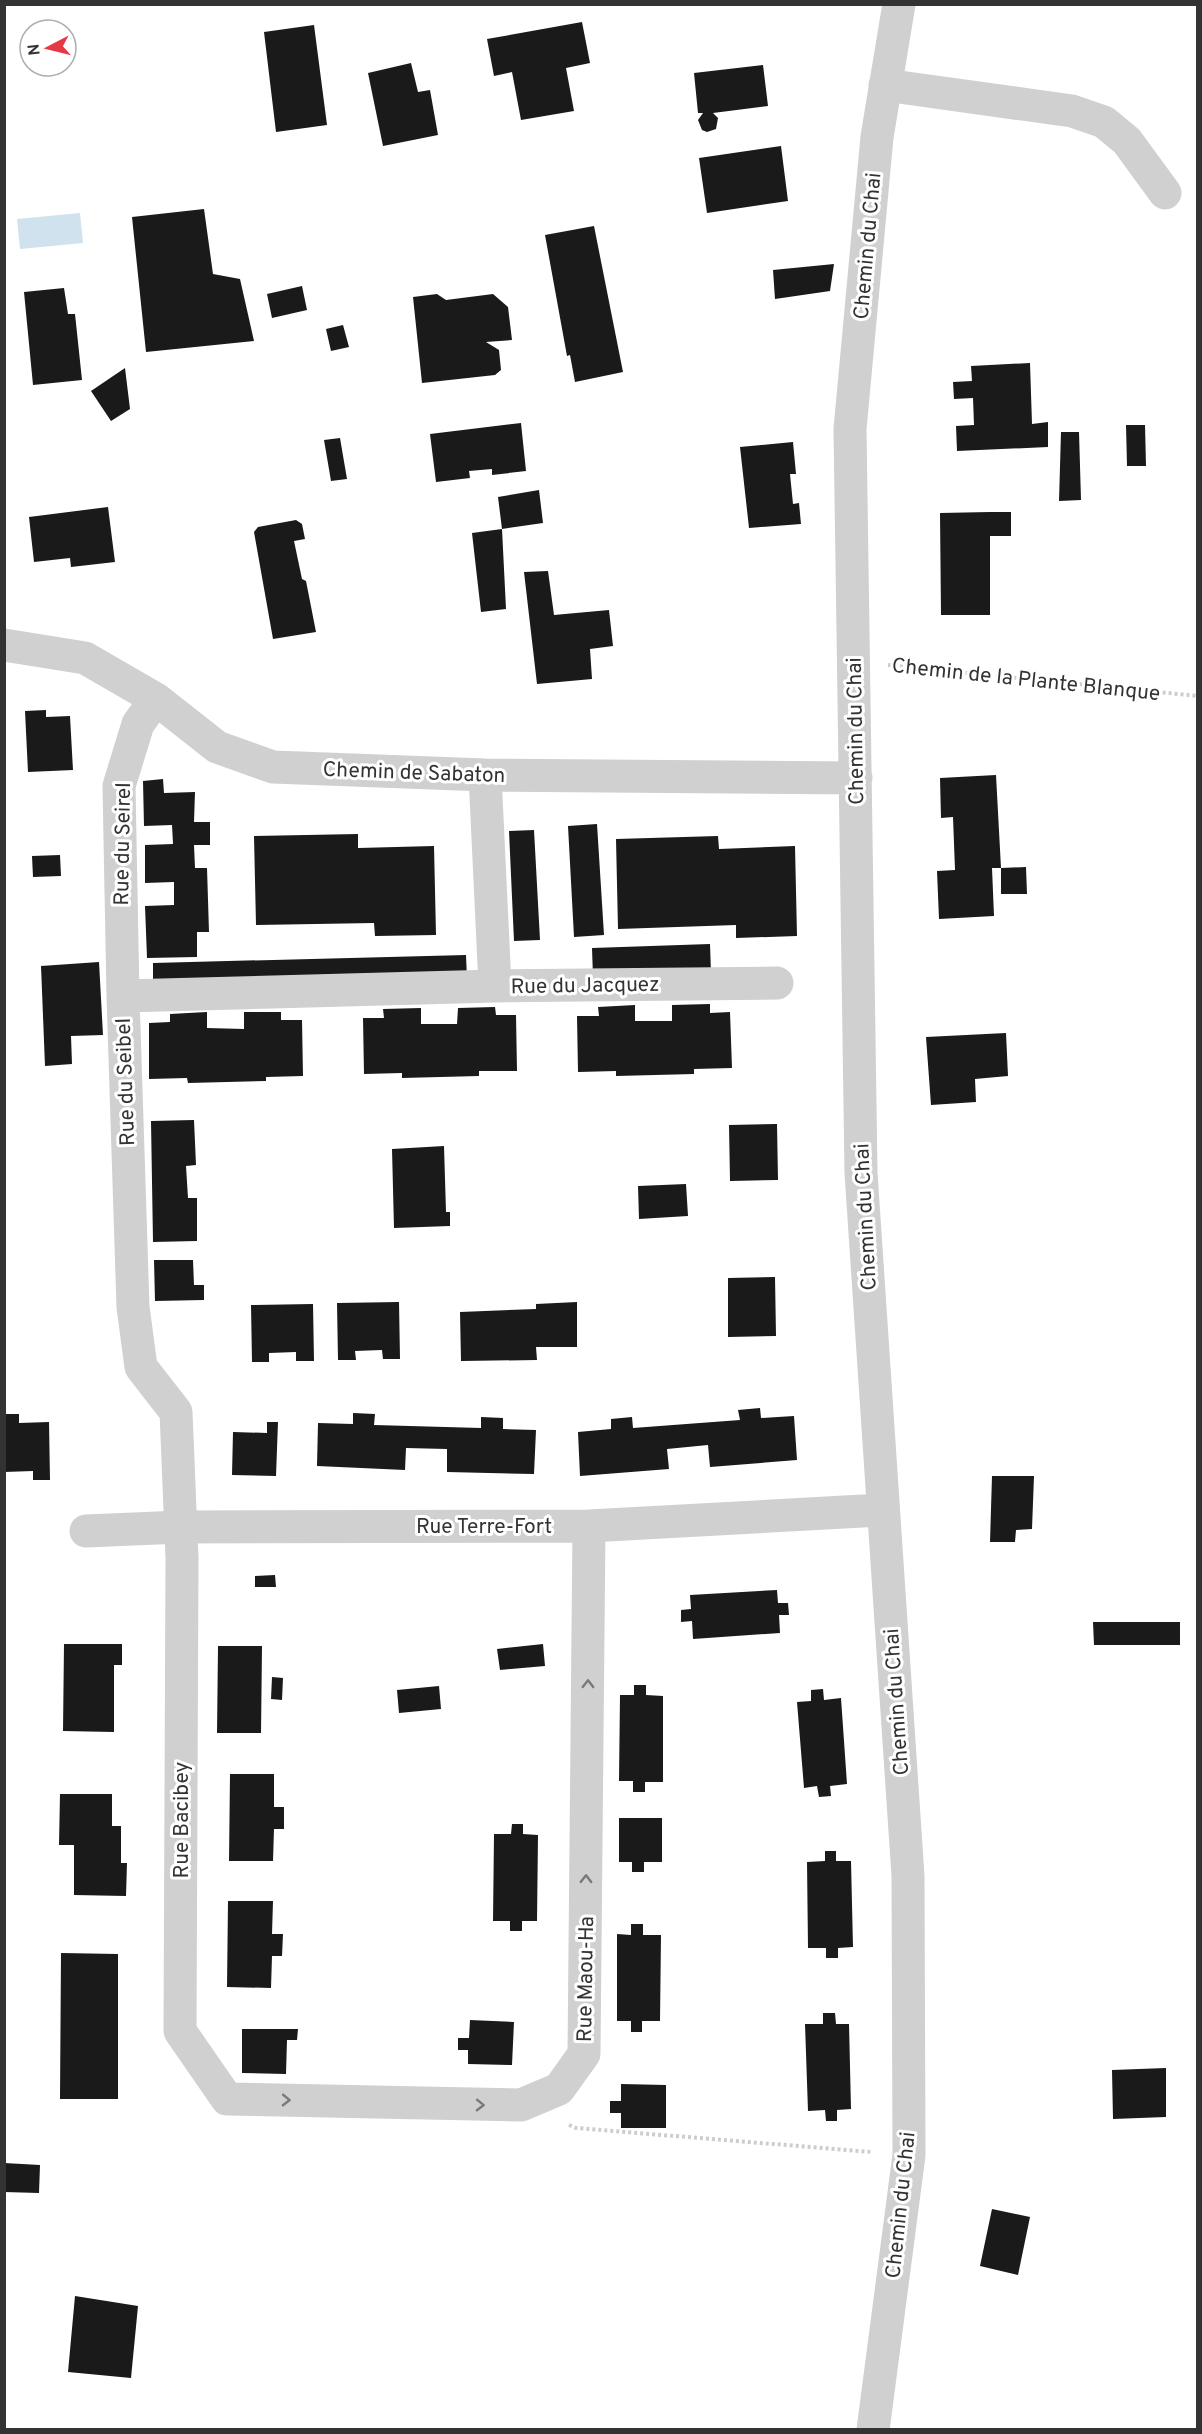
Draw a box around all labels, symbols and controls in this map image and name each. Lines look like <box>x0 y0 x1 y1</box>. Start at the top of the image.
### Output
north arrow <box>18 18 78 78</box>
text: N <box>24 43 46 57</box>
street label: Chemin du Chai <box>849 171 888 321</box>
street label: Chemin de la Plante Blanque <box>890 653 1161 708</box>
street label: Chemin du Chai <box>842 657 871 805</box>
street label: Chemin de Sabaton <box>322 757 506 790</box>
street label: Rue du Seirel <box>109 782 138 906</box>
street label: Rue du Jacquez <box>510 972 660 1001</box>
street label: Rue du Seibel <box>111 1018 142 1146</box>
street label: Chemin du Chai <box>849 1143 884 1291</box>
street label: Rue Terre-Fort <box>416 1514 552 1541</box>
street label: Chemin du Chai <box>879 1627 916 1776</box>
one-way arrow <box>582 1680 595 1689</box>
street label: Rue Bacibey <box>169 1762 196 1878</box>
one-way arrow <box>580 1875 592 1884</box>
street label: Rue Maou-Ha <box>572 1916 601 2042</box>
one-way arrow <box>281 2094 290 2107</box>
one-way arrow <box>476 2098 485 2111</box>
street label: Chemin du Chai <box>880 2130 923 2280</box>

